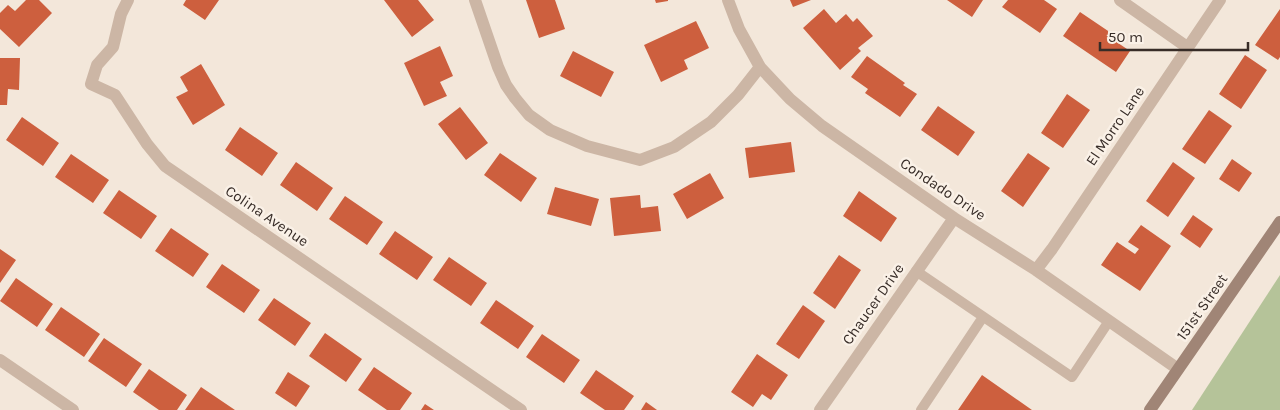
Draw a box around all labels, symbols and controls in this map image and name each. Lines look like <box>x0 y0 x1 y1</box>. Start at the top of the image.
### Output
scale bar <box>1100 20 1248 52</box>
text: 50 m <box>1108 28 1143 46</box>
street label: El Morro Lane <box>1082 83 1148 169</box>
street label: Condado Drive <box>897 154 989 224</box>
street label: Colina Avenue <box>222 182 312 250</box>
street label: Chaucer Drive <box>838 260 908 348</box>
street label: 151st Street <box>1173 270 1232 344</box>

